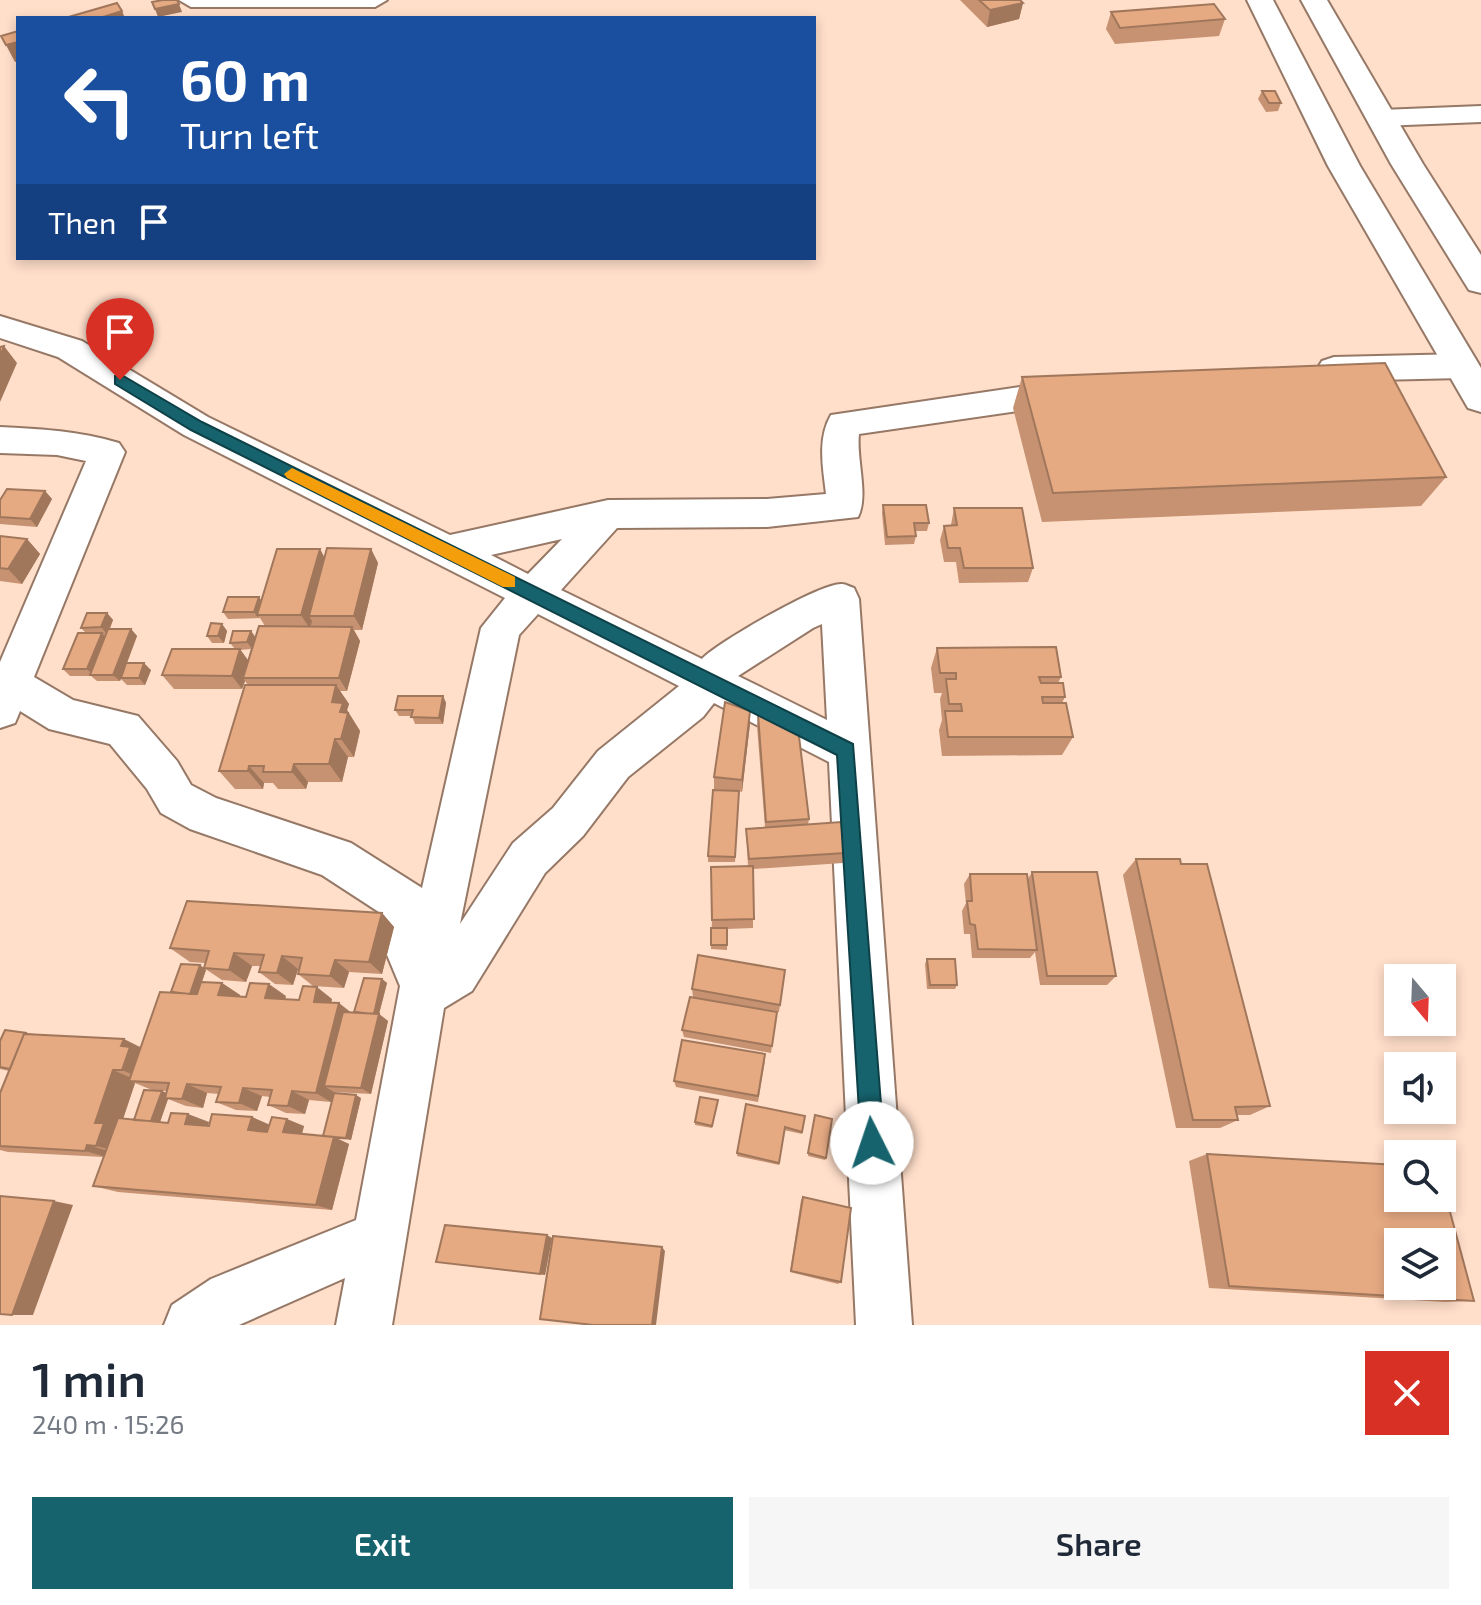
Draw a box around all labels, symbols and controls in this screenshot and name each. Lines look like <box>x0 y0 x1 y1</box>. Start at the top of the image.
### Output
text: 60 m <box>180 45 310 112</box>
icon: left <box>48 48 152 152</box>
text: Turn left <box>180 113 319 156</box>
icon: arrive <box>132 200 176 244</box>
text: Then <box>48 204 116 240</box>
pin <box>86 298 154 380</box>
icon: arrive <box>98 310 142 354</box>
north arrow <box>1384 964 1456 1036</box>
map controls <box>1384 964 1456 1300</box>
button: sound <box>1384 1052 1456 1124</box>
position arrow <box>830 1101 914 1185</box>
button: search <box>1384 1140 1456 1212</box>
button: layers <box>1384 1228 1456 1300</box>
text: 1 min <box>32 1349 146 1407</box>
button: close <box>1365 1351 1449 1435</box>
text: 240 m · 15:26 <box>32 1408 185 1439</box>
button: Exit <box>32 1497 733 1589</box>
button: Share <box>749 1497 1449 1589</box>

